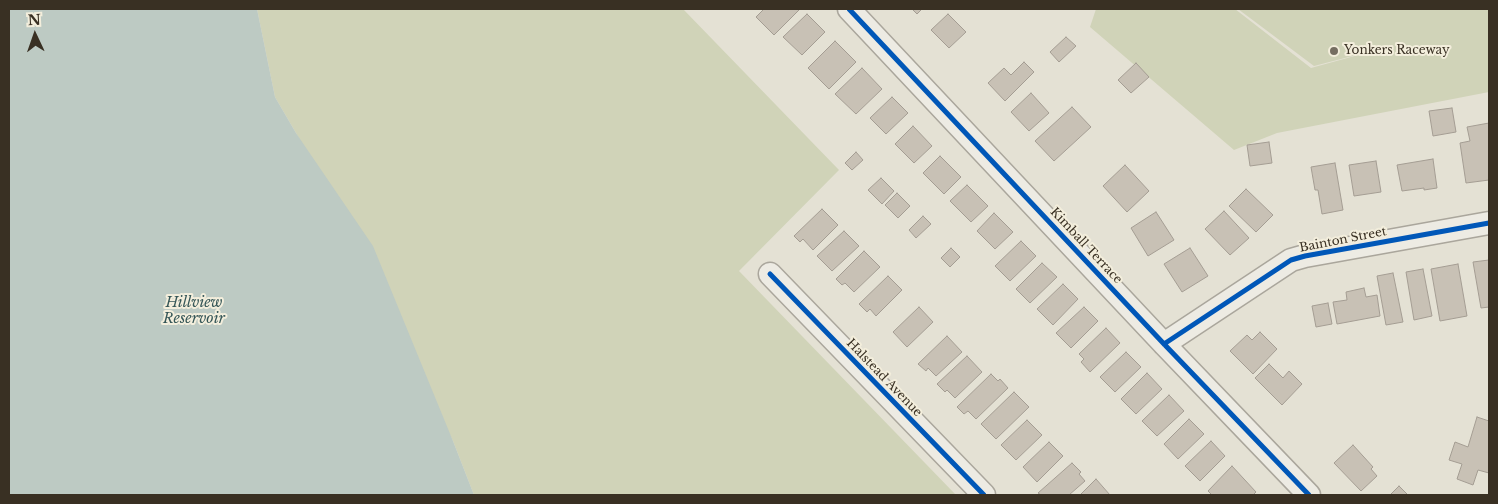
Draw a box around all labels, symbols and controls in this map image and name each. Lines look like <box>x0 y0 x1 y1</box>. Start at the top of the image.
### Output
north arrow <box>10 10 60 60</box>
text: N <box>27 11 41 29</box>
place label: Yonkers Raceway <box>1344 44 1450 58</box>
marker: Yonkers Raceway <box>1328 45 1340 57</box>
street label: Kimball Terrace <box>1047 205 1125 287</box>
street label: Bainton Street <box>1298 224 1388 256</box>
water label: Hillview Reservoir <box>163 295 225 328</box>
street label: Halstead Avenue <box>843 336 925 420</box>

